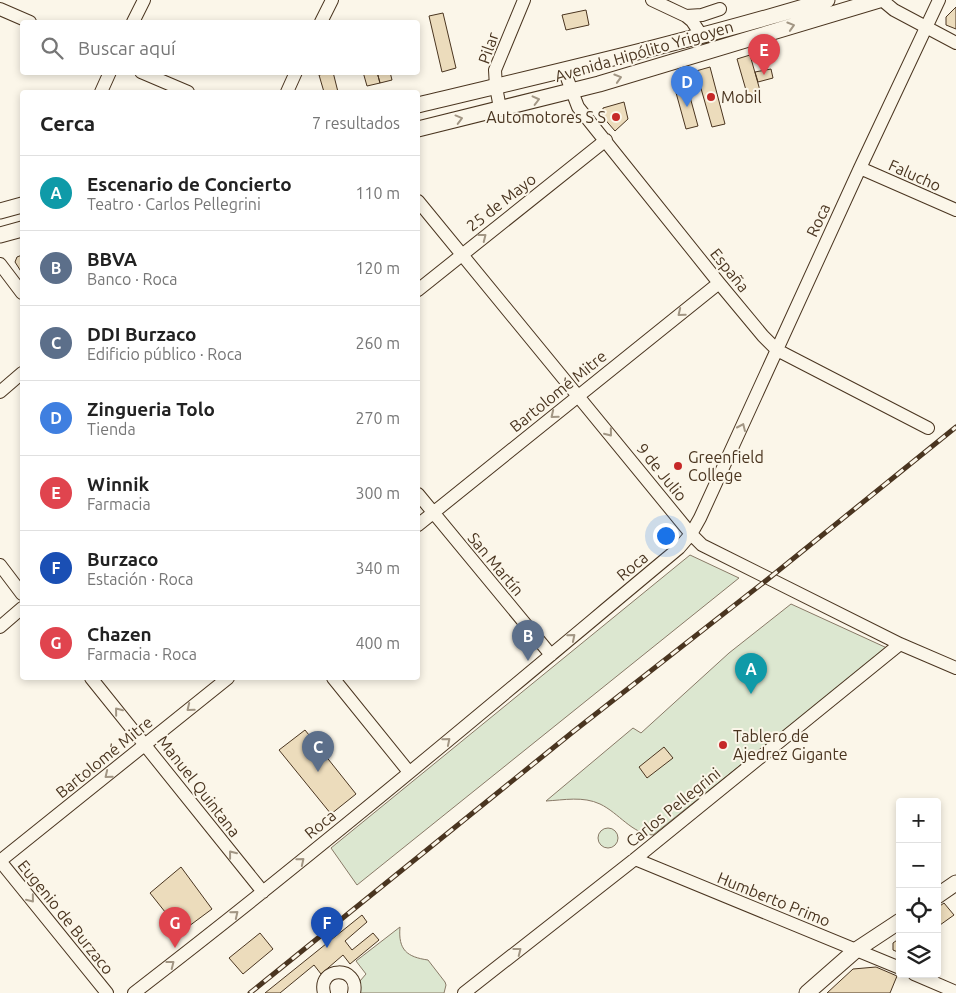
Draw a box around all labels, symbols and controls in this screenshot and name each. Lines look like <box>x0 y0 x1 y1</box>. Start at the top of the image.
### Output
street label: Avenida Hipólito Yrigoyen <box>553 17 735 85</box>
search box <box>20 20 420 75</box>
one-way arrow <box>786 22 794 32</box>
street label: Pilar <box>474 30 502 66</box>
icon: search <box>38 34 66 62</box>
pin: E <box>748 34 780 75</box>
text: Buscar aquí <box>78 37 176 59</box>
pin: D <box>671 66 703 107</box>
one-way arrow <box>614 74 622 84</box>
place label: Mobil <box>721 88 762 106</box>
marker: Mobil <box>705 91 717 103</box>
one-way arrow <box>531 95 539 105</box>
place label: Automotores S S <box>486 108 606 126</box>
text: Cerca <box>40 111 95 135</box>
marker: Automotores S S <box>610 111 622 123</box>
text: 7 resultados <box>312 114 400 132</box>
one-way arrow <box>454 114 462 124</box>
street label: Falucho <box>886 156 944 194</box>
street label: 25 de Mayo <box>463 169 539 235</box>
text: Escenario de Concierto <box>87 173 292 195</box>
text: A <box>50 184 62 202</box>
text: 110 m <box>355 184 400 202</box>
text: Teatro · Carlos Pellegrini <box>87 195 261 213</box>
street label: Roca <box>802 200 834 240</box>
one-way arrow <box>477 235 486 243</box>
street label: España <box>707 245 753 295</box>
text: BBVA <box>87 248 137 270</box>
text: B <box>51 259 61 277</box>
text: 120 m <box>355 259 400 277</box>
text: Banco · Roca <box>87 270 177 288</box>
one-way arrow <box>678 308 687 316</box>
text: DDI Burzaco <box>87 323 196 345</box>
text: C <box>51 334 61 352</box>
text: 260 m <box>355 334 400 352</box>
text: Edificio público · Roca <box>87 345 242 363</box>
street label: Bartolomé Mitre <box>506 347 610 435</box>
text: Zingueria Tolo <box>87 398 215 420</box>
text: D <box>50 409 62 427</box>
text: 270 m <box>355 409 400 427</box>
one-way arrow <box>551 409 560 418</box>
text: Tienda <box>87 420 136 438</box>
one-way arrow <box>735 423 746 432</box>
one-way arrow <box>604 428 613 437</box>
street label: 9 de Julio <box>633 440 691 504</box>
place label: Greenfield College <box>688 448 764 484</box>
marker: Greenfield College <box>672 460 684 472</box>
text: Winnik <box>87 473 149 495</box>
text: E <box>51 484 61 502</box>
text: 300 m <box>355 484 400 502</box>
text: Farmacia <box>87 495 151 513</box>
your location <box>653 523 679 549</box>
street label: San Martín <box>464 529 528 599</box>
text: Burzaco <box>87 548 158 570</box>
street label: Roca <box>613 548 651 584</box>
text: F <box>52 559 61 577</box>
text: 340 m <box>355 559 400 577</box>
text: Estación · Roca <box>87 570 193 588</box>
pin: B <box>512 620 544 661</box>
text: Chazen <box>87 623 152 645</box>
text: G <box>50 634 62 652</box>
text: 400 m <box>355 634 400 652</box>
one-way arrow <box>566 634 575 643</box>
text: Farmacia · Roca <box>87 645 197 663</box>
pin: A <box>735 653 767 694</box>
one-way arrow <box>187 703 196 711</box>
one-way arrow <box>116 708 124 717</box>
street label: Bartolomé Mitre <box>52 713 156 801</box>
place label: Tablero de Ajedrez Gigante <box>733 727 848 763</box>
pin: C <box>302 731 334 772</box>
street label: Manuel Quintana <box>154 732 244 840</box>
one-way arrow <box>441 738 450 747</box>
marker: Tablero de Ajedrez Gigante <box>717 739 729 751</box>
street label: Carlos Pellegrini <box>622 764 724 850</box>
one-way arrow <box>104 769 113 778</box>
map controls <box>896 798 941 978</box>
button: + <box>896 798 941 843</box>
street label: Roca <box>301 806 339 842</box>
button: − <box>896 843 941 888</box>
one-way arrow <box>229 850 238 859</box>
street label: Eugenio de Burzaco <box>14 856 118 978</box>
one-way arrow <box>295 857 304 866</box>
street label: Humberto Primo <box>715 868 833 930</box>
button: locate <box>896 888 941 933</box>
one-way arrow <box>25 893 33 902</box>
pin: G <box>159 907 191 948</box>
pin: F <box>311 907 343 948</box>
one-way arrow <box>229 911 238 919</box>
button: layers <box>896 933 941 978</box>
one-way arrow <box>512 948 521 956</box>
one-way arrow <box>165 962 174 970</box>

